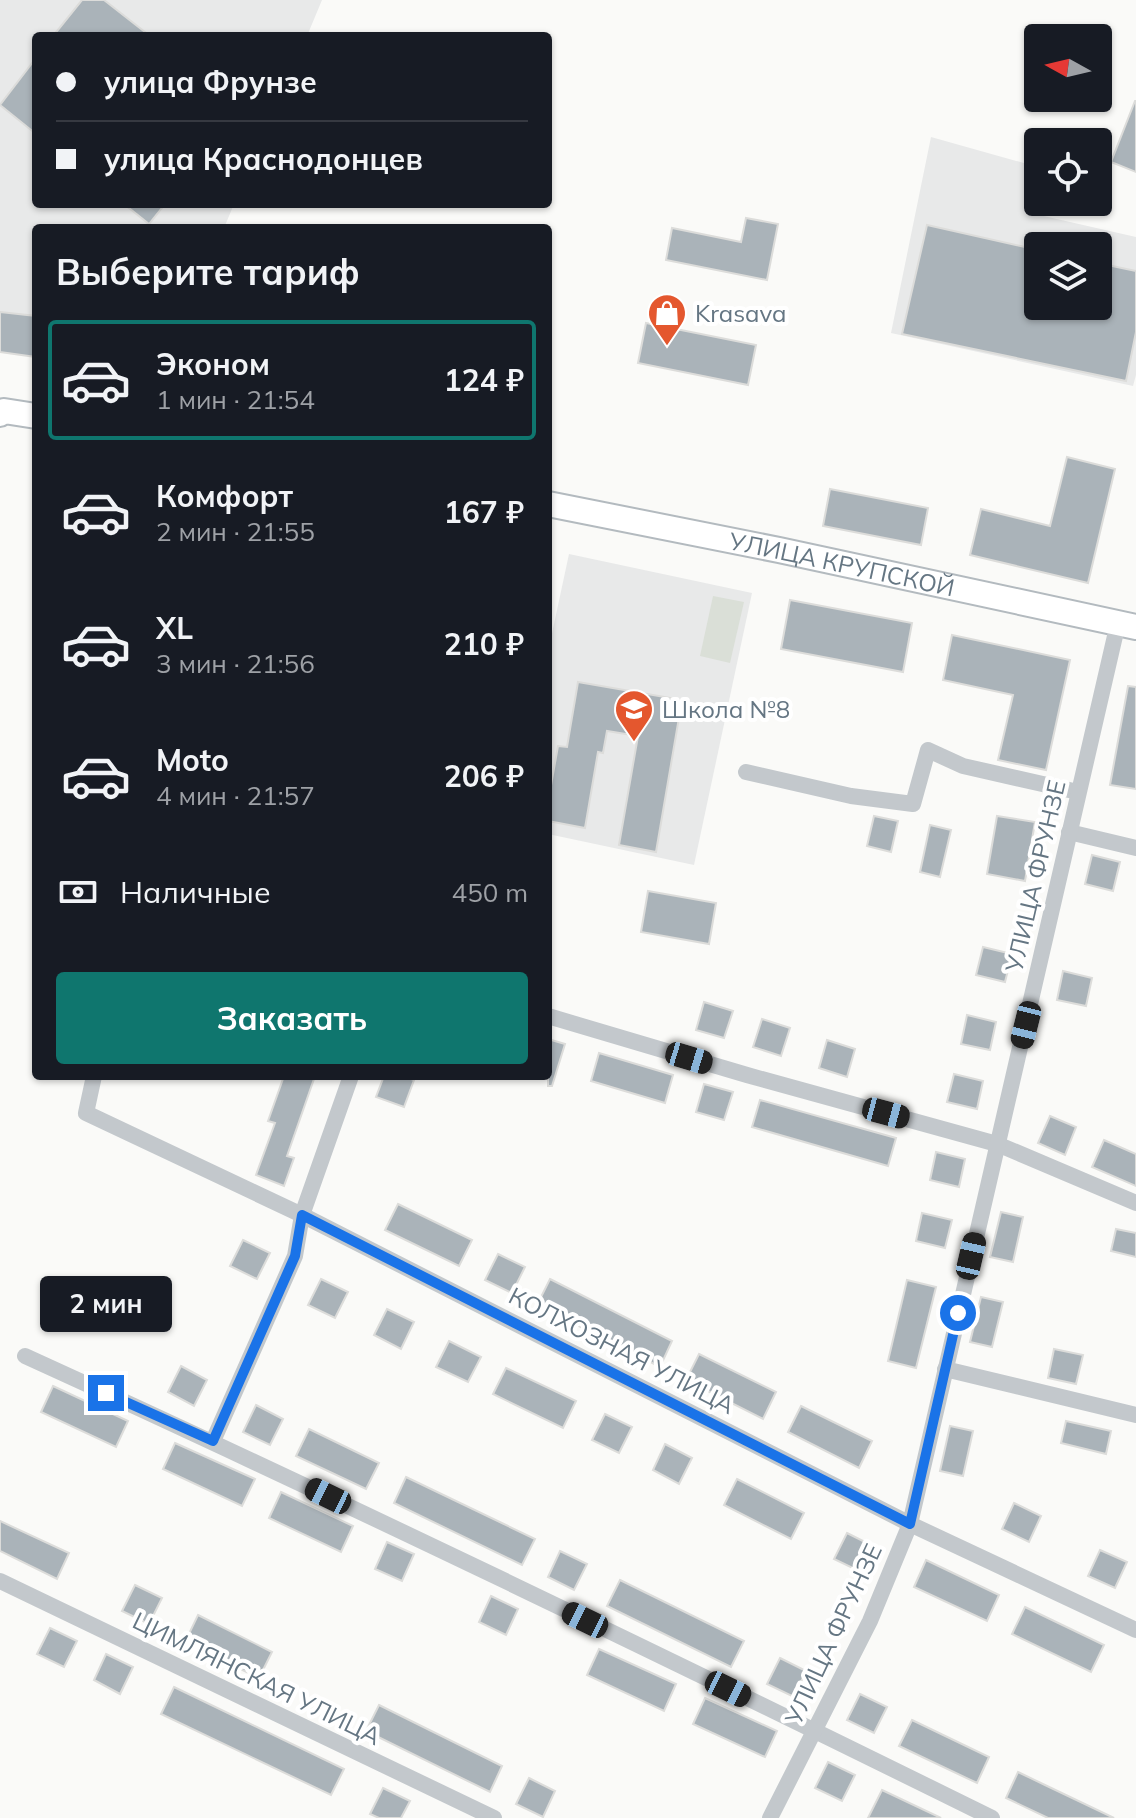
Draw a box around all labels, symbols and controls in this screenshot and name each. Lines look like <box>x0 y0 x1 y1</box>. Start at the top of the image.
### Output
north arrow <box>1024 24 1112 112</box>
map controls <box>1024 24 1112 320</box>
text: улица Фрунзе <box>104 63 317 101</box>
button: locate <box>1024 128 1112 216</box>
text: улица Краснодонцев <box>104 140 423 178</box>
button: layers <box>1024 232 1112 320</box>
text: Выберите тариф <box>56 249 360 294</box>
shop icon: Krasava <box>646 292 688 347</box>
place label: Krasava <box>695 298 786 328</box>
icon: car <box>60 344 132 416</box>
text: Эконом <box>156 345 270 383</box>
text: 124 ₽ <box>444 361 524 399</box>
text: 1 мин · 21:54 <box>156 383 315 416</box>
icon: car <box>60 476 132 548</box>
text: Комфорт <box>156 477 293 515</box>
text: 167 ₽ <box>444 493 524 531</box>
text: 2 мин · 21:55 <box>156 515 315 548</box>
street label: УЛИЦА КРУПСКОЙ <box>726 525 957 602</box>
icon: car <box>60 608 132 680</box>
text: XL <box>156 609 193 647</box>
text: 210 ₽ <box>444 625 524 663</box>
text: 3 мин · 21:56 <box>156 647 315 680</box>
school or university icon: Школа №8 <box>613 688 655 743</box>
place label: Школа №8 <box>662 694 790 724</box>
icon: car <box>60 740 132 812</box>
text: Moto <box>156 741 229 779</box>
text: 206 ₽ <box>444 757 524 795</box>
street label: УЛИЦА ФРУНЗЕ <box>998 777 1072 976</box>
text: 4 мин · 21:57 <box>156 779 315 812</box>
icon: cash <box>56 870 100 914</box>
text: Наличные <box>120 873 271 911</box>
text: 450 m <box>452 876 528 909</box>
button: Заказать <box>56 972 528 1064</box>
car <box>1009 999 1043 1051</box>
car <box>663 1040 715 1076</box>
car <box>860 1095 912 1131</box>
car <box>954 1230 988 1282</box>
callout: 2 мин <box>40 1277 172 1333</box>
street label: КОЛХОЗНАЯ УЛИЦА <box>504 1280 740 1420</box>
text: 2 мин <box>70 1287 142 1320</box>
route start <box>940 1295 976 1331</box>
route end <box>88 1375 124 1411</box>
car <box>301 1475 355 1517</box>
street label: УЛИЦА ФРУНЗЕ <box>778 1539 888 1730</box>
car <box>558 1599 612 1641</box>
street label: ЦИМЛЯНСКАЯ УЛИЦА <box>128 1605 386 1751</box>
car <box>701 1668 755 1710</box>

